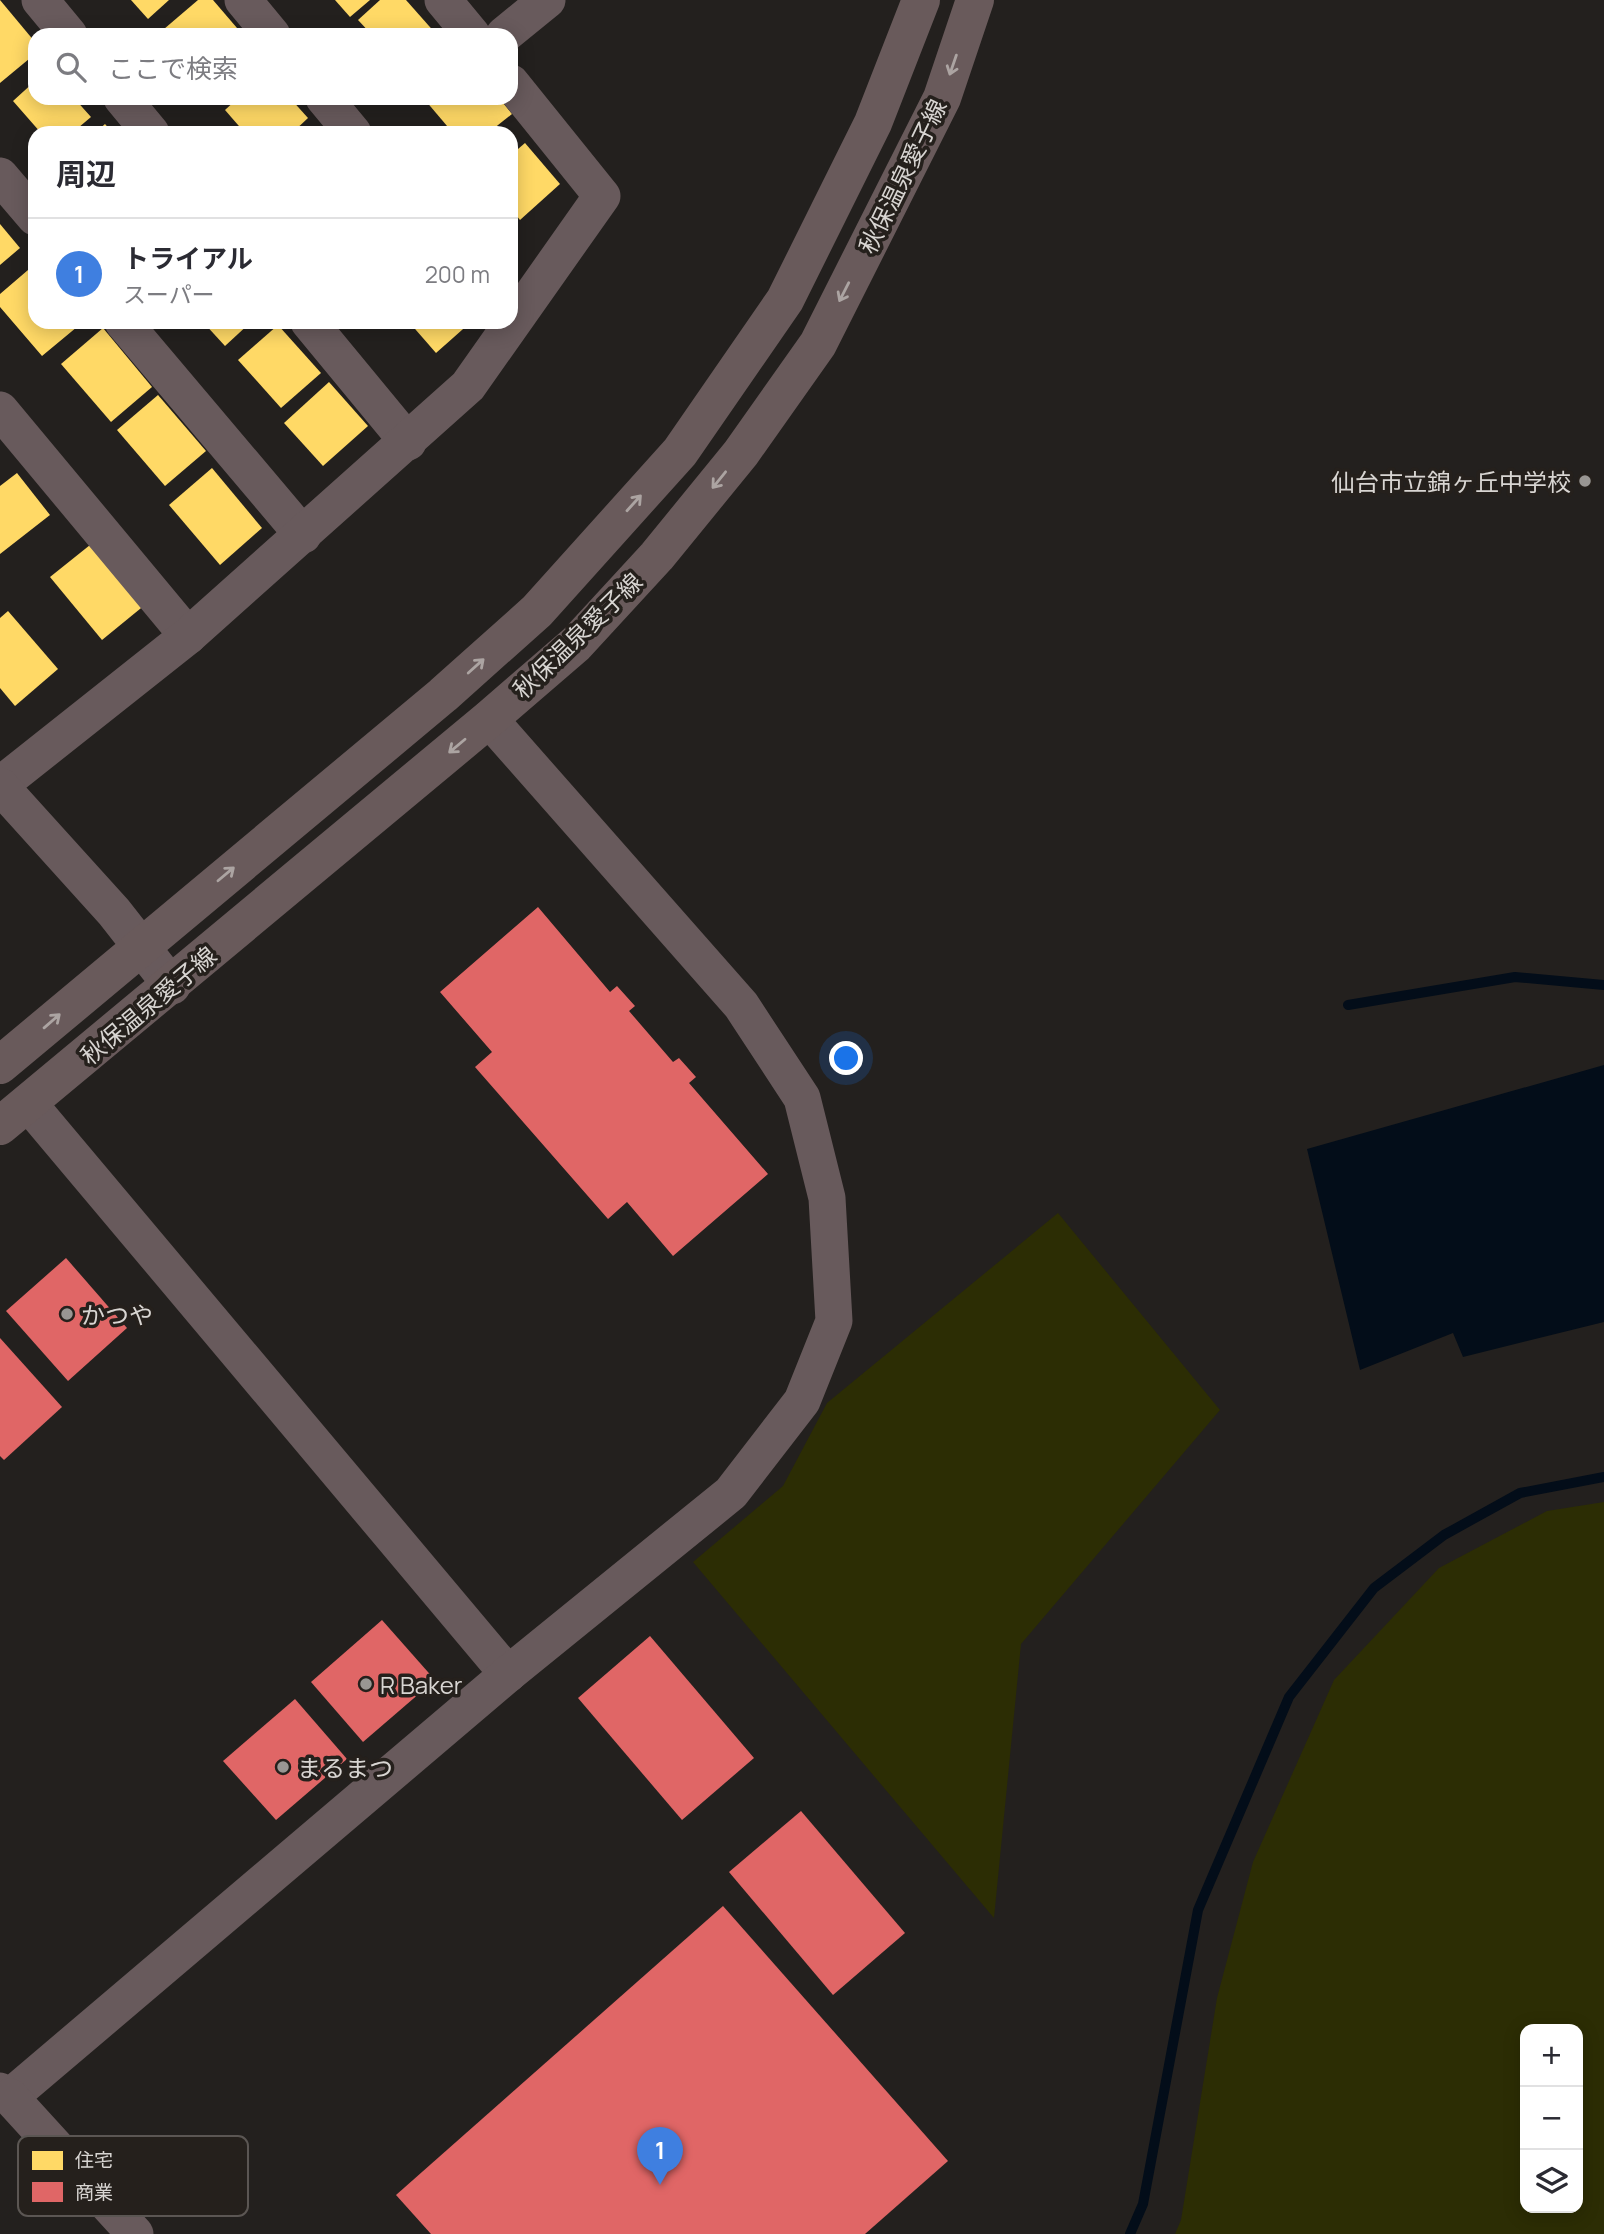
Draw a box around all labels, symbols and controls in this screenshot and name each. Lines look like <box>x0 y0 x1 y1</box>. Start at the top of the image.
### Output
search box <box>28 28 518 105</box>
icon: search <box>52 48 90 86</box>
text: ここで検索 <box>108 50 238 86</box>
one-way arrow <box>946 53 958 75</box>
street label: 秋保温泉愛子線 <box>850 93 954 259</box>
text: 周辺 <box>56 153 116 194</box>
text: トライアル <box>123 240 253 276</box>
text: 1 <box>74 258 84 290</box>
text: 200 m <box>425 258 490 290</box>
text: スーパー <box>123 278 215 310</box>
one-way arrow <box>837 281 851 301</box>
place label: 仙台市立錦ヶ丘中学校 <box>1331 465 1571 498</box>
one-way arrow <box>711 471 726 489</box>
marker: 仙台市立錦ヶ丘中学校 <box>1577 473 1593 489</box>
one-way arrow <box>626 495 643 512</box>
street label: 秋保温泉愛子線 <box>505 565 649 705</box>
one-way arrow <box>467 658 485 674</box>
one-way arrow <box>448 739 466 754</box>
one-way arrow <box>216 866 234 882</box>
street label: 秋保温泉愛子線 <box>73 938 223 1072</box>
one-way arrow <box>43 1013 61 1029</box>
your location <box>829 1041 863 1075</box>
place label: かつや <box>81 1298 153 1331</box>
marker: かつや <box>59 1306 75 1322</box>
place label: R Baker <box>380 1668 463 1701</box>
marker: R Baker <box>358 1676 374 1692</box>
place label: まるまつ <box>297 1751 393 1784</box>
marker: まるまつ <box>275 1759 291 1775</box>
map controls <box>1520 2024 1583 2213</box>
button: + <box>1520 2024 1583 2087</box>
button: − <box>1520 2087 1583 2150</box>
pin: 1 <box>637 2127 683 2185</box>
legend <box>18 2136 248 2216</box>
text: 住宅 <box>75 2147 113 2173</box>
button: layers <box>1520 2150 1583 2213</box>
text: 商業 <box>75 2179 113 2205</box>

